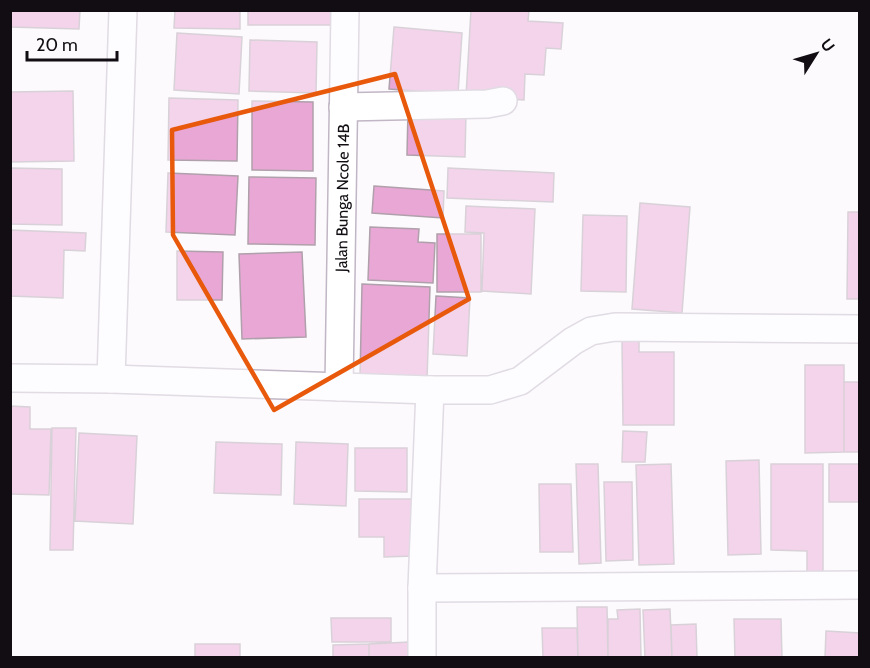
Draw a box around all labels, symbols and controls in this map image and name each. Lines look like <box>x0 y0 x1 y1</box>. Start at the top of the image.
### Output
scale bar <box>27 24 117 62</box>
north arrow <box>786 24 846 84</box>
text: 20 m <box>36 34 78 56</box>
text: U <box>817 35 839 56</box>
street label: Jalan Bunga Ncole 14B <box>331 123 353 273</box>

